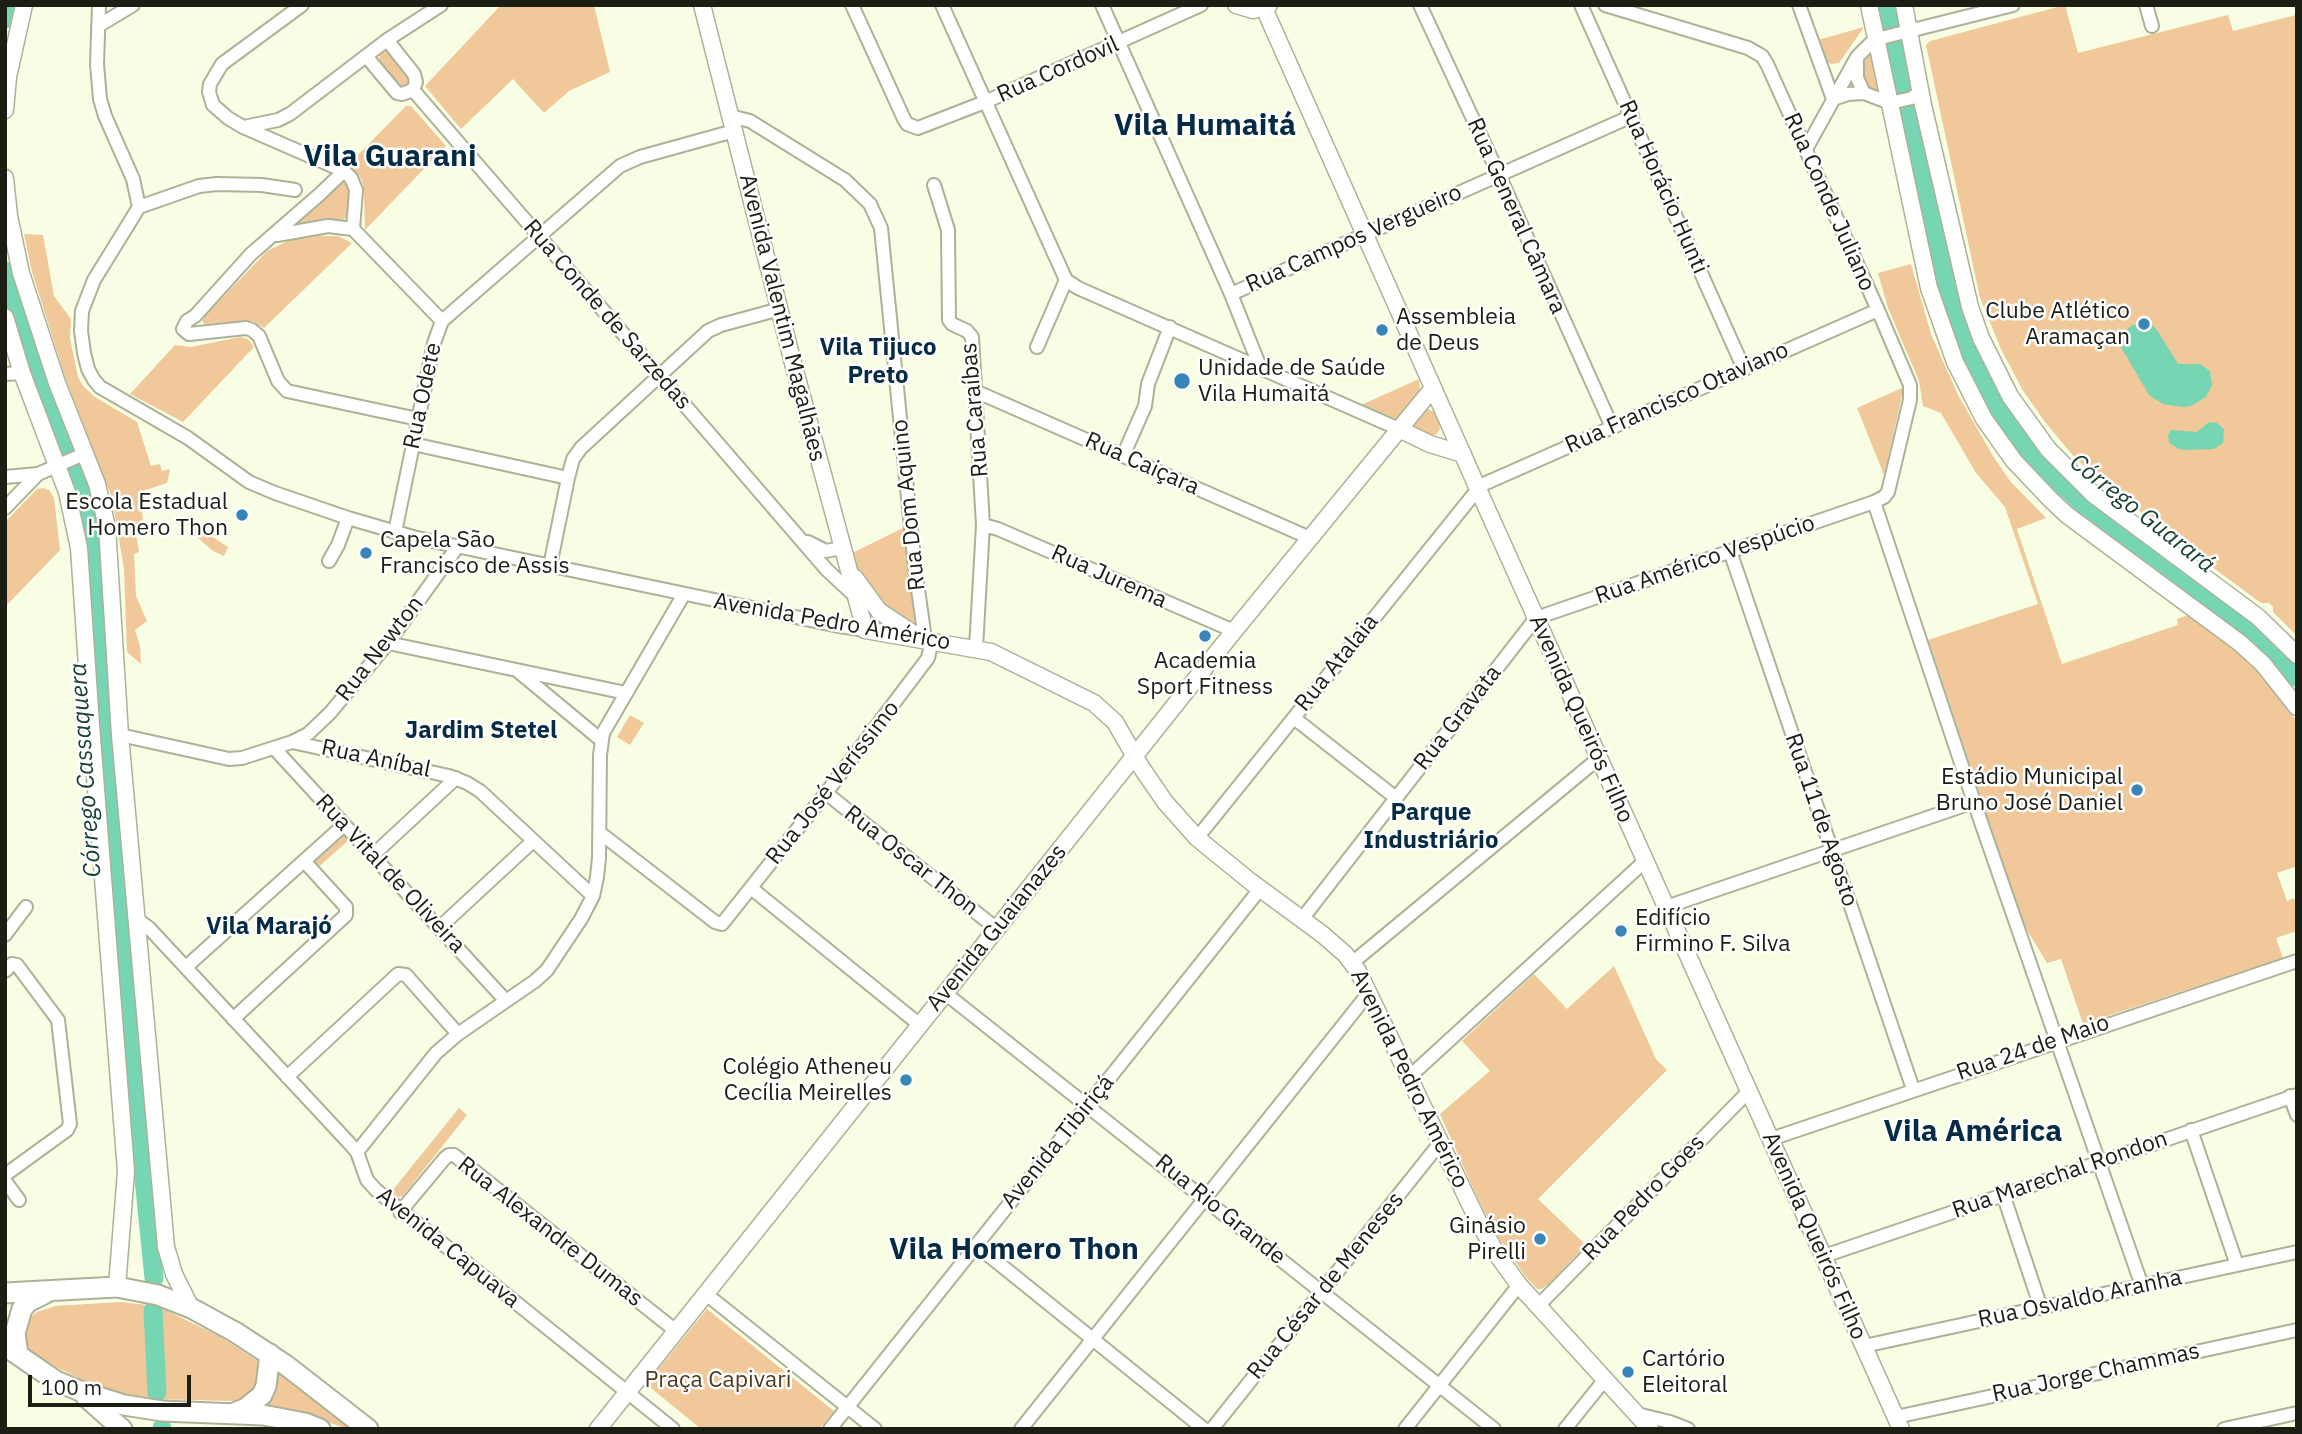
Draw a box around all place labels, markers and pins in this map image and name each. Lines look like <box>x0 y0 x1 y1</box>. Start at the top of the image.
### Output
place label: Clube Atlético Aramaçan <box>1985 297 2130 351</box>
place label: Assembleia de Deus <box>1396 303 1516 357</box>
marker: Clube Atlético Aramaçan <box>2136 316 2152 332</box>
marker: Assembleia de Deus <box>1374 322 1390 338</box>
place label: Unidade de Saúde Vila Humaitá <box>1198 354 1385 408</box>
marker: Unidade de Saúde Vila Humaitá <box>1172 371 1192 391</box>
place label: Escola Estadual Homero Thon <box>65 488 228 542</box>
marker: Escola Estadual Homero Thon <box>234 507 250 523</box>
place label: Capela São Francisco de Assis <box>380 526 570 580</box>
marker: Capela São Francisco de Assis <box>358 545 374 561</box>
marker: Academia Sport Fitness <box>1197 628 1213 644</box>
place label: Academia Sport Fitness <box>1137 647 1273 701</box>
place label: Estádio Municipal Bruno José Daniel <box>1936 763 2123 817</box>
marker: Estádio Municipal Bruno José Daniel <box>2129 782 2145 798</box>
place label: Edifício Firmino F. Silva <box>1635 904 1790 958</box>
marker: Edifício Firmino F. Silva <box>1613 923 1629 939</box>
place label: Colégio Atheneu Cecília Meirelles <box>723 1053 892 1107</box>
marker: Colégio Atheneu Cecília Meirelles <box>898 1072 914 1088</box>
place label: Ginásio Pirelli <box>1449 1212 1526 1266</box>
marker: Ginásio Pirelli <box>1532 1231 1548 1247</box>
place label: Cartório Eleitoral <box>1642 1345 1728 1399</box>
marker: Cartório Eleitoral <box>1620 1364 1636 1380</box>

